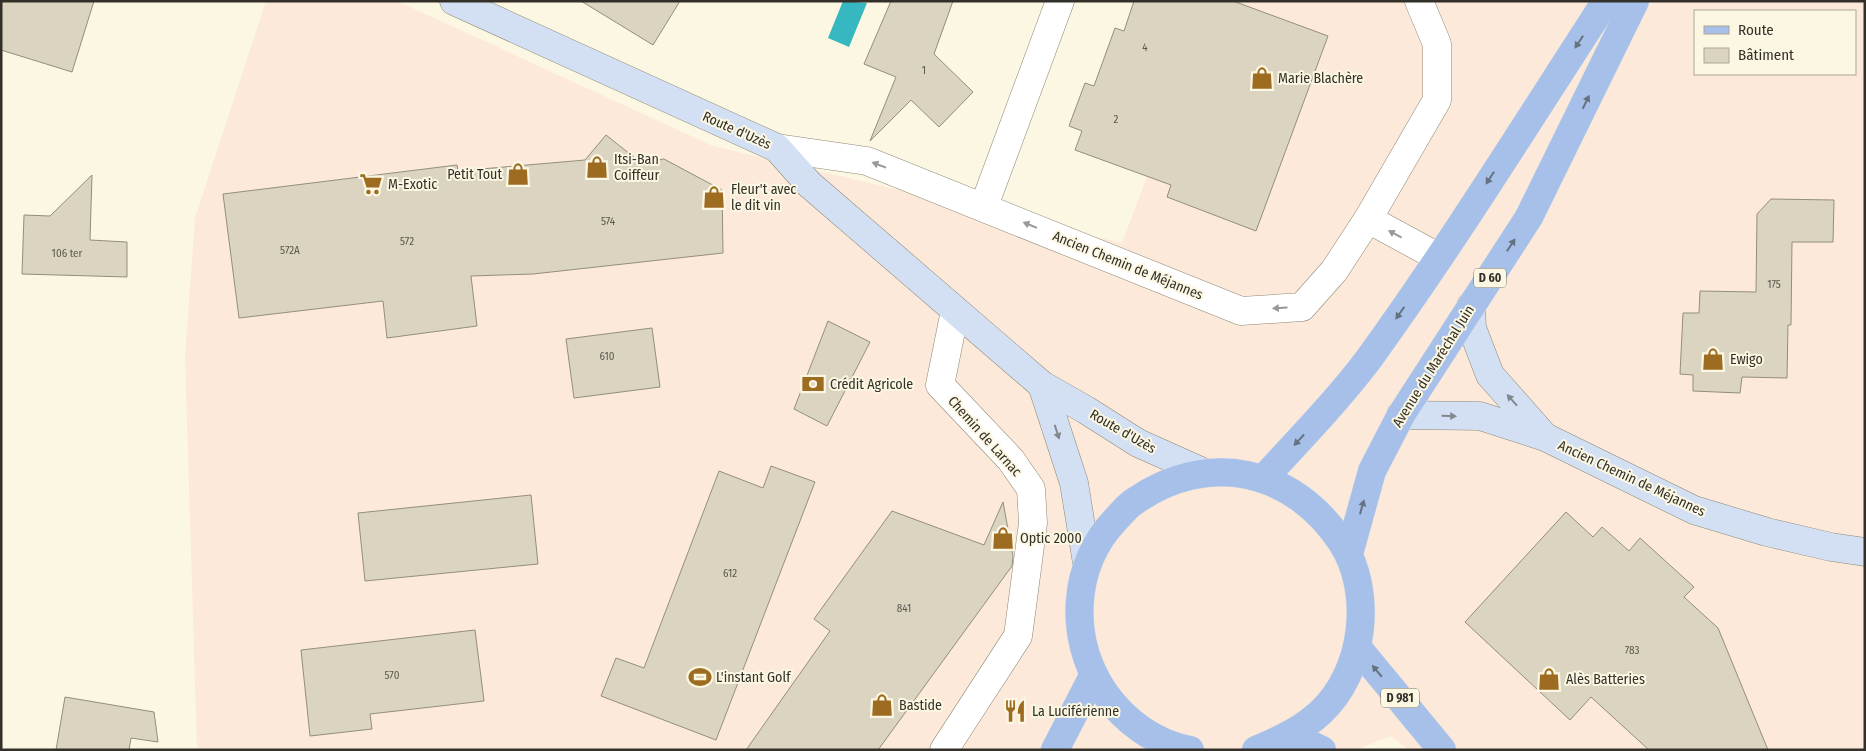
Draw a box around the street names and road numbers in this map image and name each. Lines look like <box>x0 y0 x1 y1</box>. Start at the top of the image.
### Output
street label: Route d'Uzès <box>700 108 774 153</box>
street label: Ancien Chemin de Méjannes <box>1050 227 1206 303</box>
road number: D 60 <box>1474 268 1506 288</box>
street label: Avenue du Maréchal Juin <box>1389 302 1478 430</box>
street label: Chemin de Larnac <box>944 393 1025 480</box>
street label: Route d'Uzès <box>1087 406 1159 457</box>
street label: Ancien Chemin de Méjannes <box>1555 437 1708 520</box>
road number: D 981 <box>1381 688 1419 708</box>

